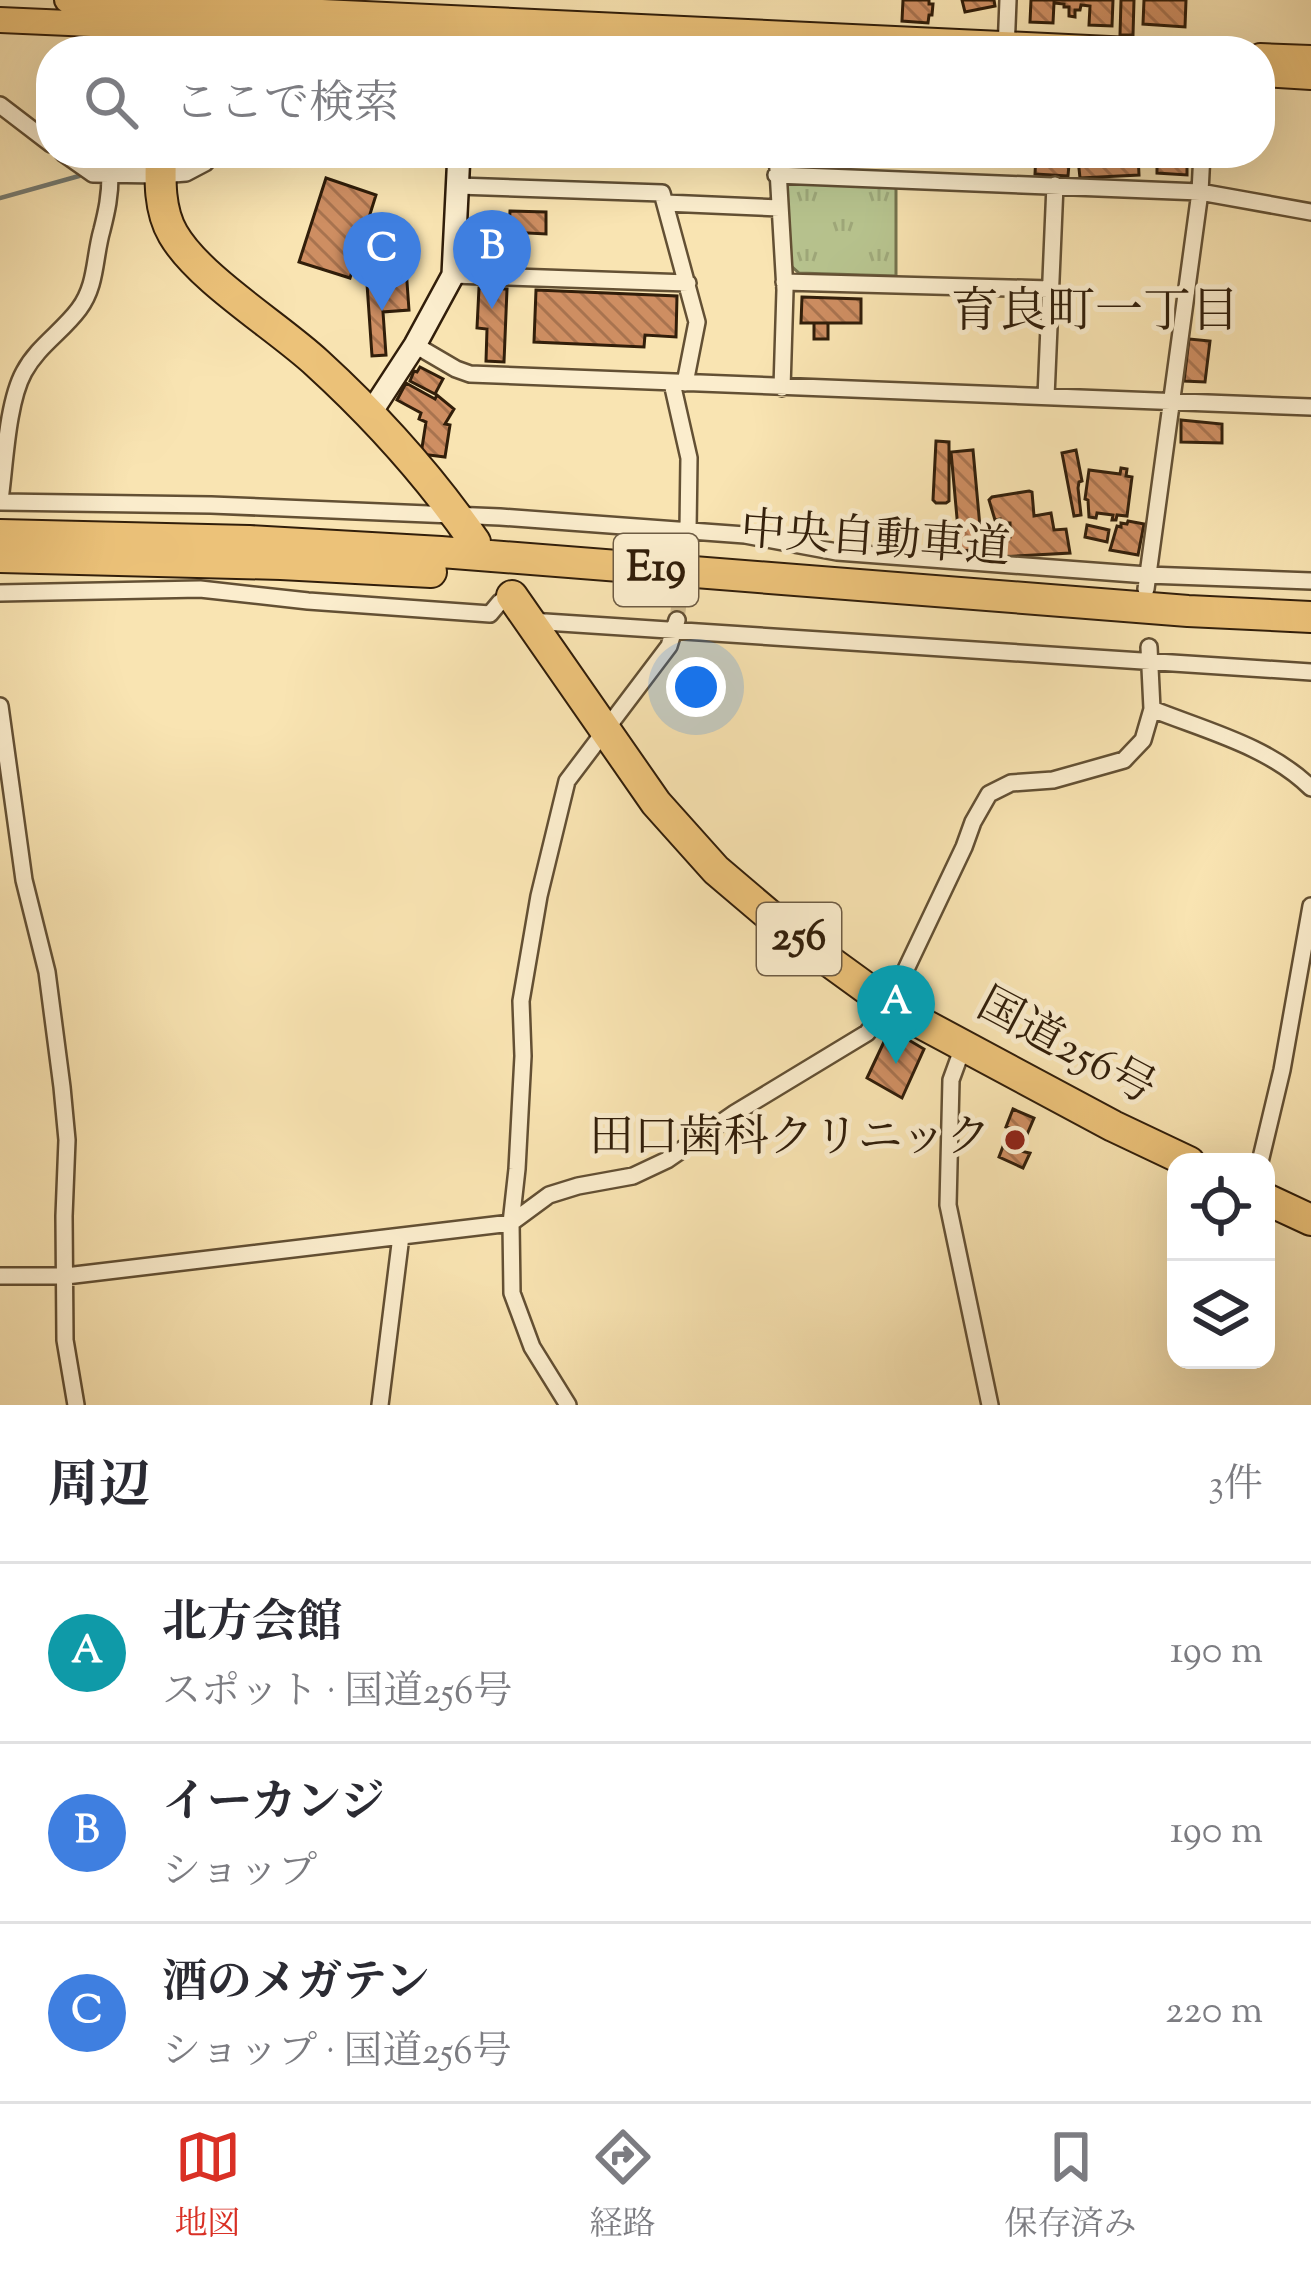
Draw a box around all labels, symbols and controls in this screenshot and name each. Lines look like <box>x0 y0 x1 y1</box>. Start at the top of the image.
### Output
search box <box>36 36 1275 168</box>
icon: search <box>78 69 144 135</box>
text: ここで検索 <box>174 74 399 139</box>
pin: B <box>453 210 531 309</box>
pin: C <box>343 212 421 311</box>
district label: 育良町一丁目 <box>951 280 1239 349</box>
street label: 中央自動車道 <box>738 500 1012 584</box>
road number: E19 <box>614 534 698 606</box>
your location <box>666 657 726 717</box>
road number: 256 <box>757 903 841 975</box>
pin: A <box>857 965 935 1064</box>
street label: 国道256号 <box>964 975 1166 1123</box>
place label: 田口歯科クリニック <box>589 1108 991 1173</box>
marker: 田口歯科クリニック <box>1002 1127 1028 1153</box>
map controls <box>1167 1153 1275 1369</box>
button: locate <box>1167 1153 1275 1261</box>
button: layers <box>1167 1261 1275 1369</box>
text: 周辺 <box>48 1452 150 1525</box>
text: 3件 <box>1208 1459 1263 1515</box>
text: 北方会館 <box>162 1593 342 1658</box>
text: A <box>71 1625 103 1681</box>
text: 190 m <box>1170 1625 1263 1681</box>
text: スポット · 国道256号 <box>162 1666 512 1722</box>
text: イーカンジ <box>162 1773 385 1838</box>
text: B <box>75 1805 99 1861</box>
text: 190 m <box>1170 1805 1263 1861</box>
text: ショップ <box>162 1846 317 1902</box>
text: 酒のメガテン <box>162 1953 430 2018</box>
text: C <box>71 1985 103 2041</box>
text: 220 m <box>1165 1985 1263 2041</box>
text: ショップ · 国道256号 <box>162 2026 512 2082</box>
tab: 地図 <box>175 2124 241 2250</box>
tab: 経路 <box>590 2124 656 2250</box>
tab: 保存済み <box>1005 2124 1137 2250</box>

